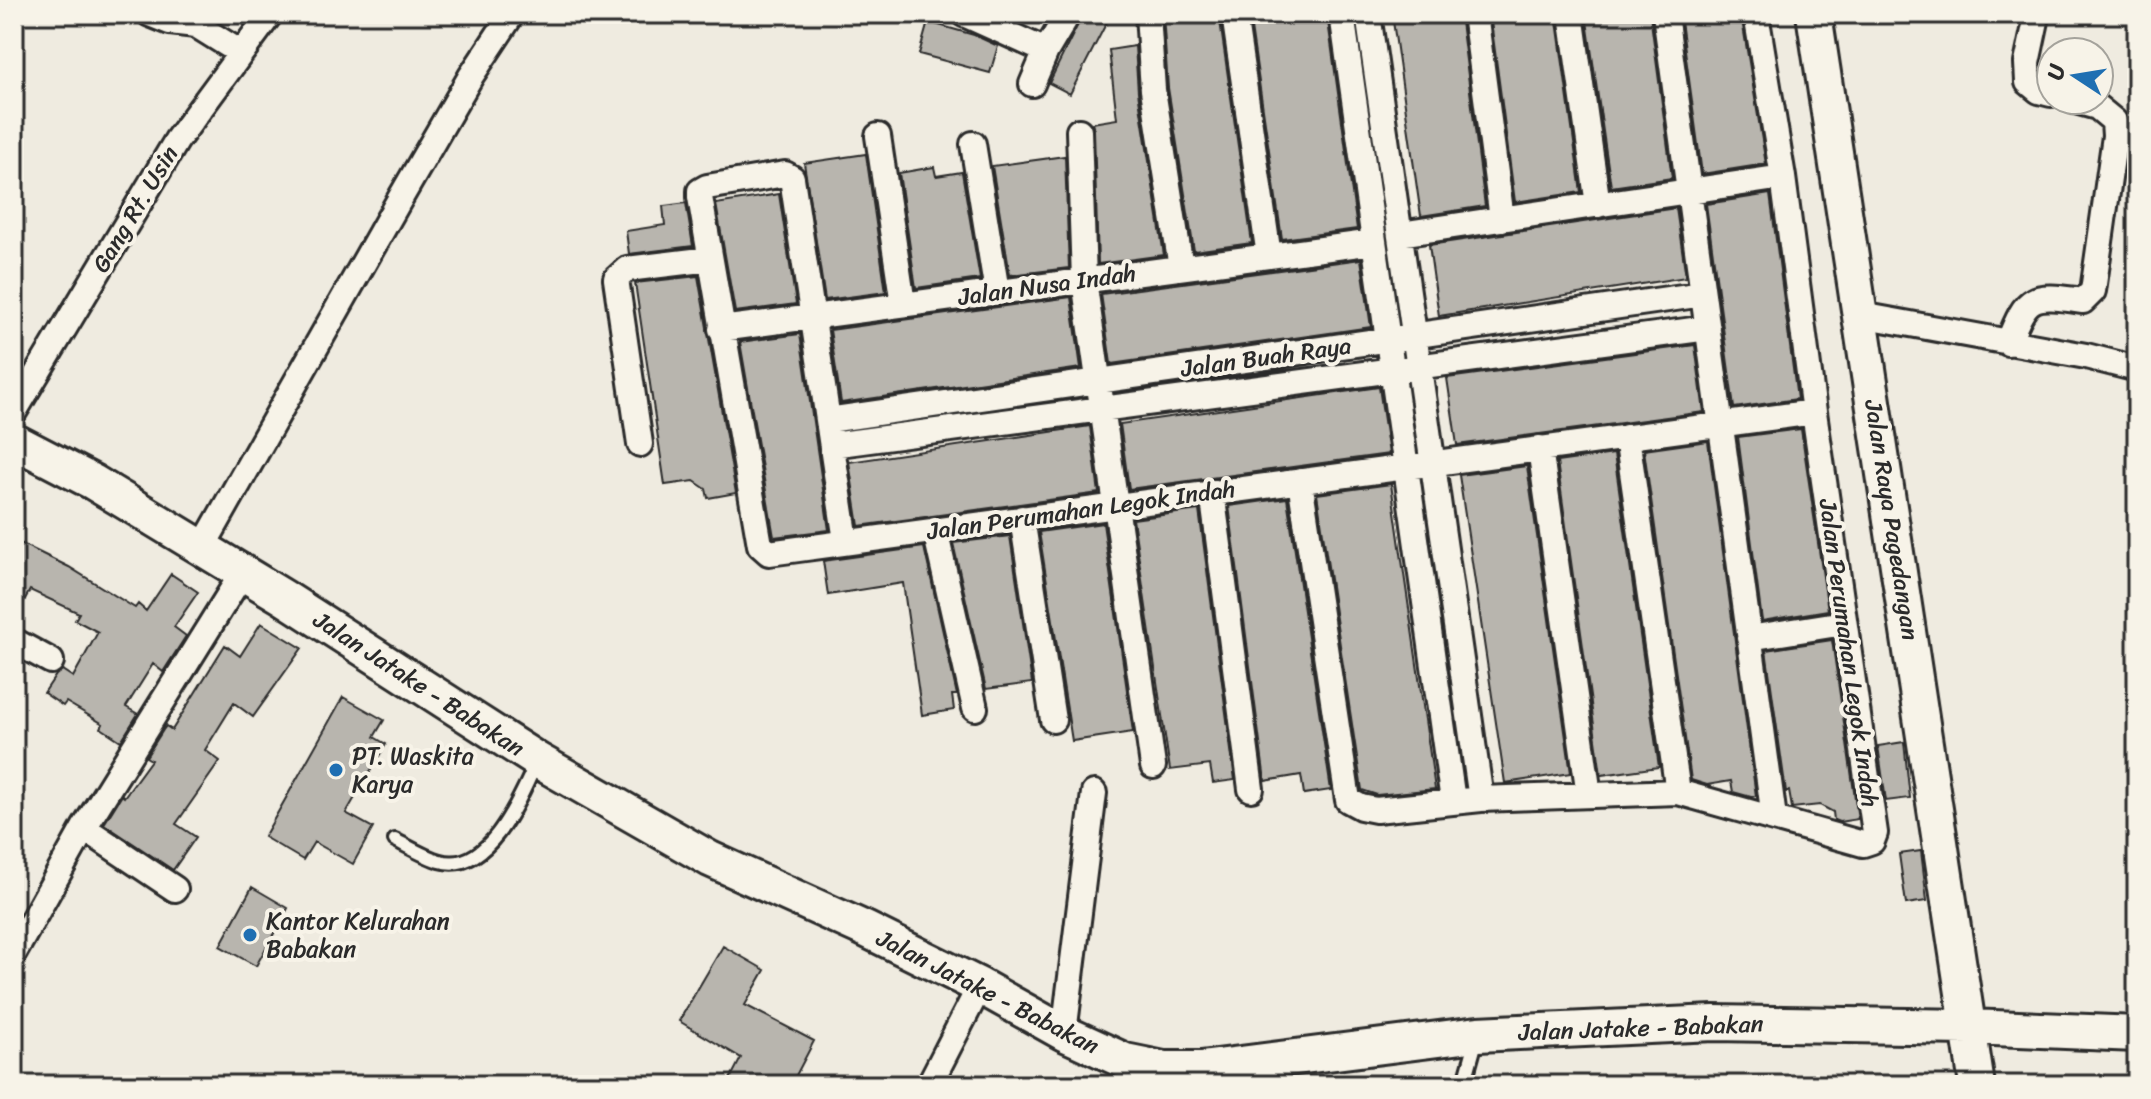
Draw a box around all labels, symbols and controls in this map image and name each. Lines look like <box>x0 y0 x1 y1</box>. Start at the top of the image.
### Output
north arrow <box>2035 36 2115 116</box>
text: U <box>2035 59 2077 83</box>
street label: Gang Rt. Usin <box>80 137 190 281</box>
street label: Jalan Nusa Indah <box>954 252 1139 318</box>
street label: Jalan Buah Raya <box>1177 324 1354 390</box>
street label: Jalan Raya Pagedangan <box>1852 396 1932 643</box>
street label: Jalan Perumahan Legok Indah <box>923 468 1238 553</box>
street label: Jalan Perumahan Legok Indah <box>1806 495 1891 810</box>
street label: Jalan Jatake - Babakan <box>304 599 533 768</box>
place label: PT. Waskita Karya <box>352 735 474 805</box>
marker: PT. Waskita Karya <box>327 761 345 779</box>
place label: Kantor Kelurahan Babakan <box>266 900 450 970</box>
street label: Jalan Jatake - Babakan <box>868 917 1107 1066</box>
marker: Kantor Kelurahan Babakan <box>241 926 259 944</box>
street label: Jalan Jatake - Babakan <box>1517 1003 1764 1053</box>

